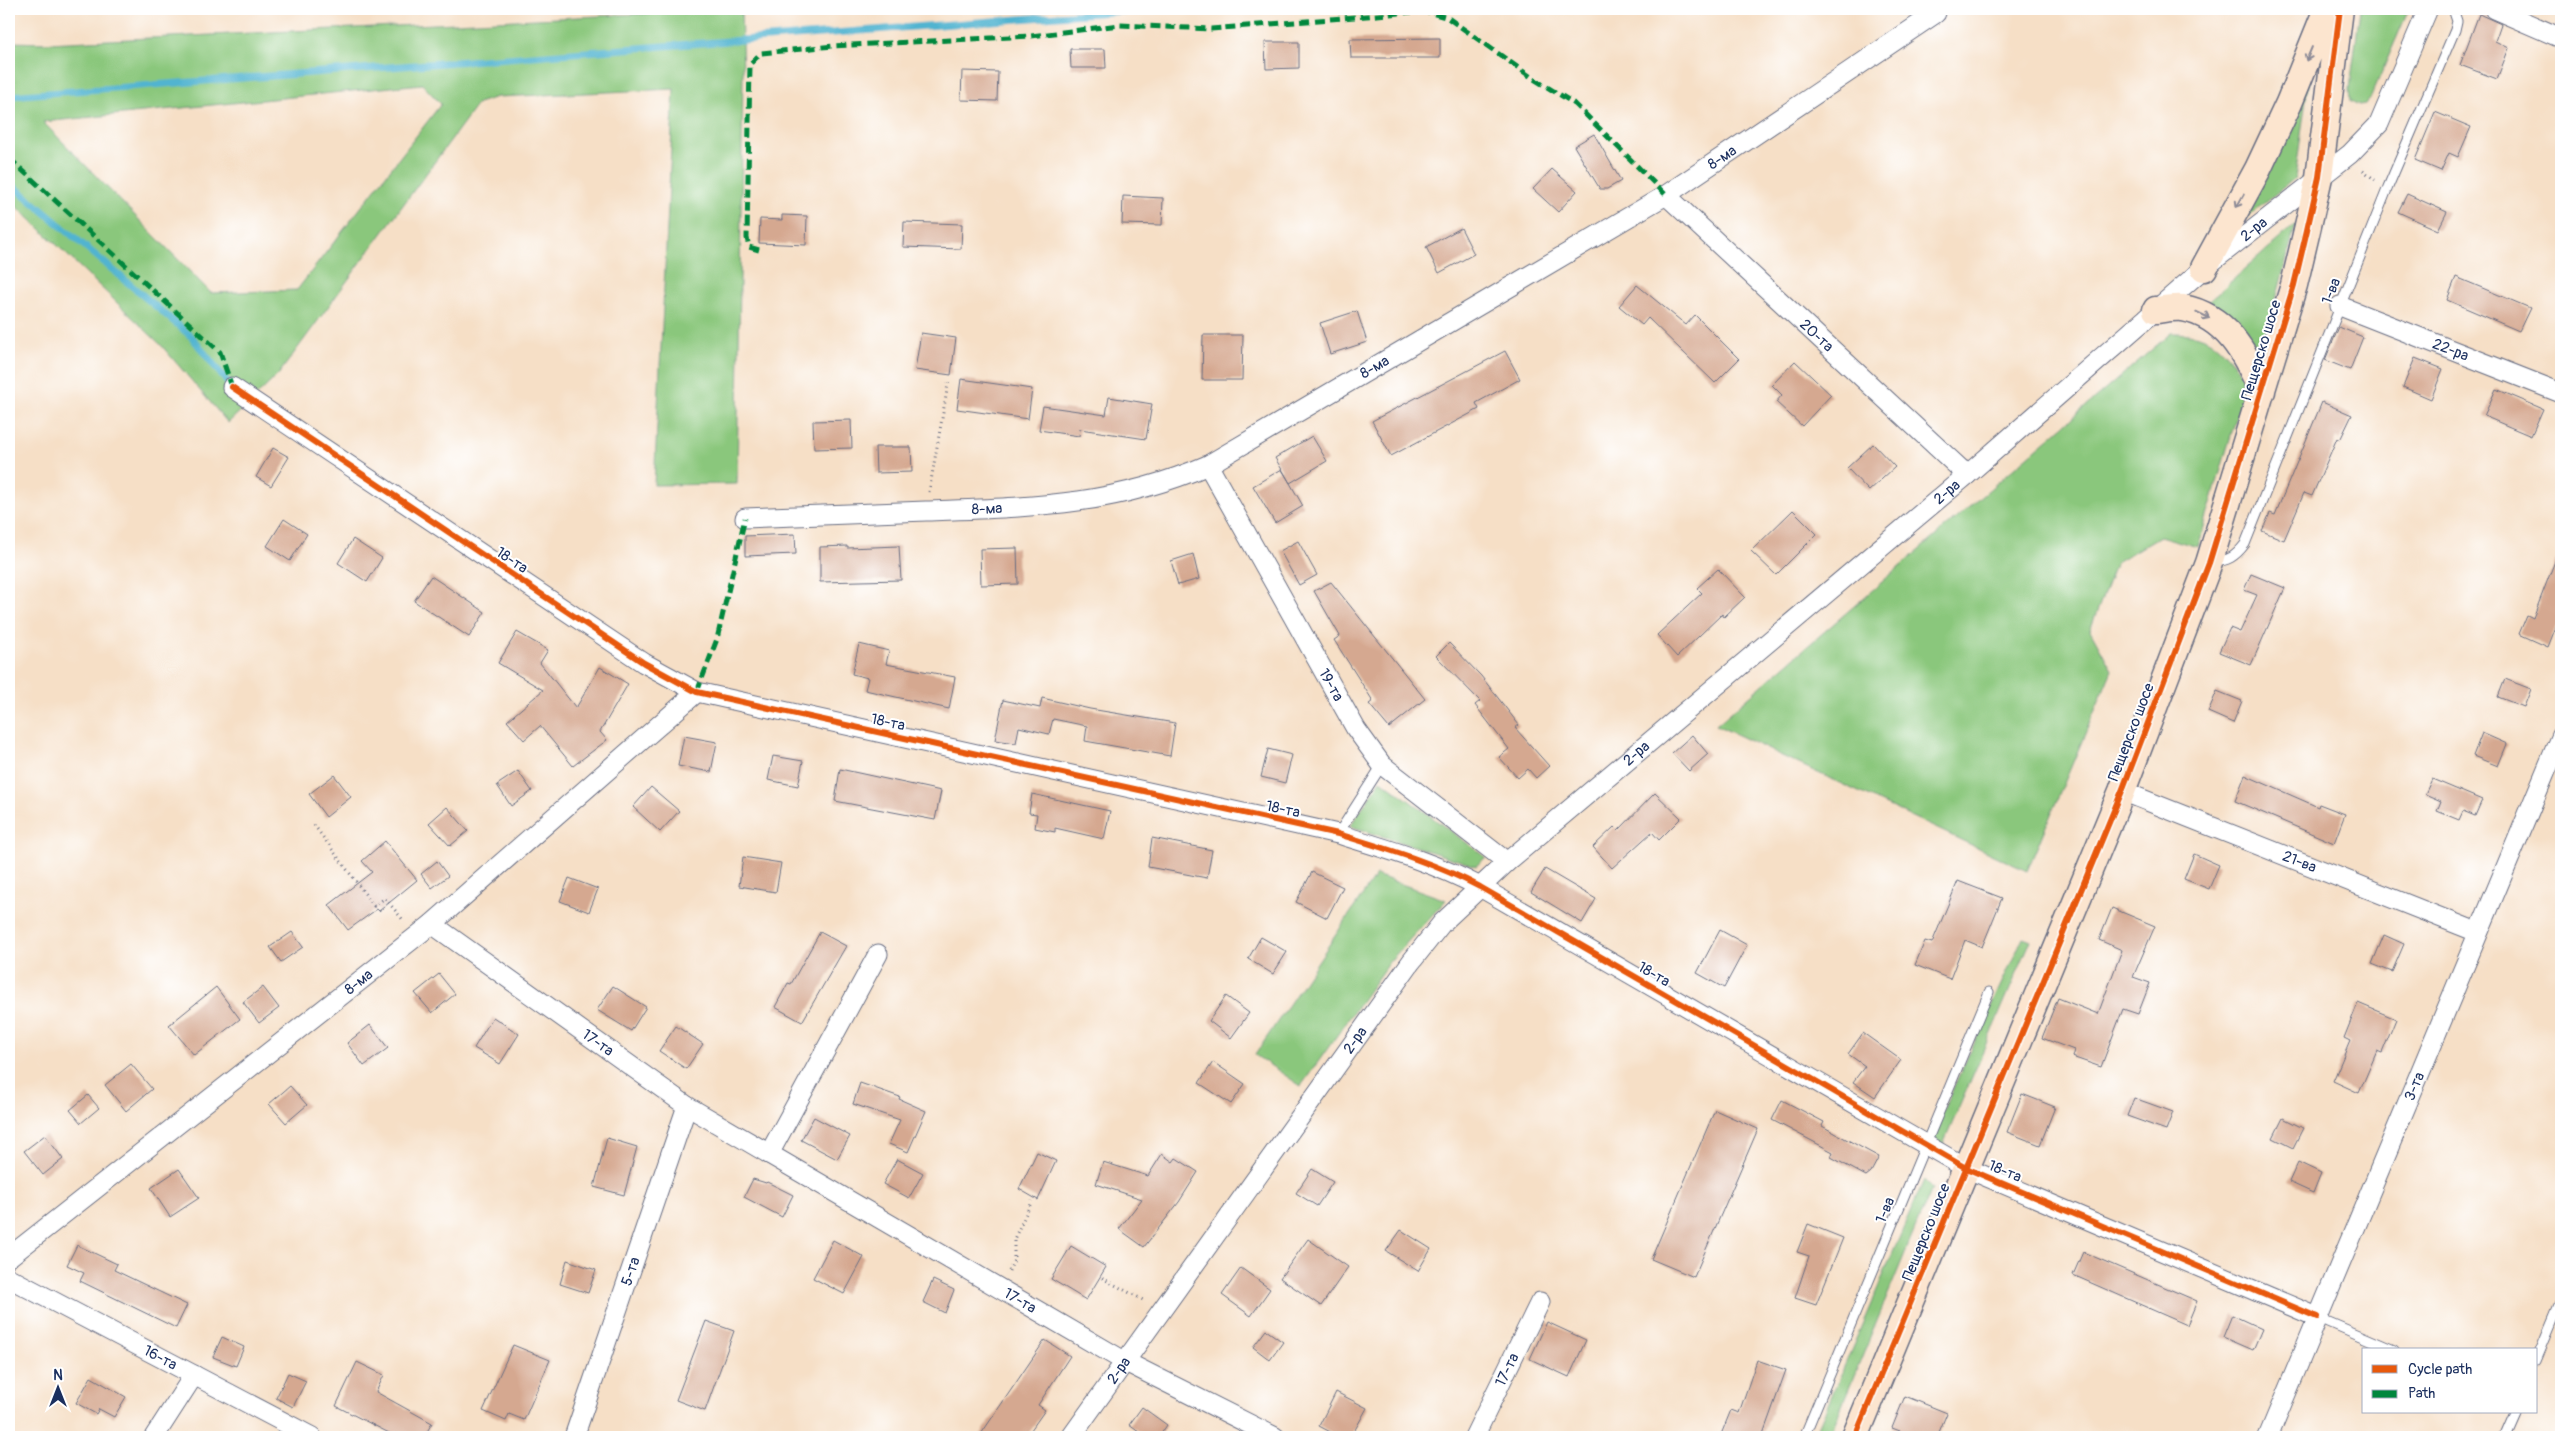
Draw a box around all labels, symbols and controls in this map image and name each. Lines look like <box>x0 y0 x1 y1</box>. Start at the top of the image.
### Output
one-way arrow <box>2304 46 2314 61</box>
street label: 8-ма <box>1704 141 1740 174</box>
one-way arrow <box>2235 193 2245 208</box>
street label: 2-ра <box>2237 213 2271 246</box>
street label: 1-ва <box>2318 275 2345 307</box>
street label: Пещерско шосе <box>2237 297 2286 402</box>
one-way arrow <box>2195 311 2210 320</box>
street label: 20-та <box>1796 315 1837 356</box>
street label: 22-ра <box>2430 334 2471 366</box>
street label: 8-ма <box>1357 351 1393 383</box>
street label: 2-ра <box>1930 476 1964 509</box>
street label: 8-ма <box>971 499 1003 519</box>
street label: 18-та <box>492 543 531 578</box>
street label: 19-та <box>1314 665 1348 705</box>
street label: Пещерско шосе <box>2104 680 2159 784</box>
street label: 18-та <box>869 710 907 735</box>
street label: 2-ра <box>1619 737 1654 770</box>
street label: 18-та <box>1264 797 1302 822</box>
street label: 21-ва <box>2280 847 2319 877</box>
street label: 18-та <box>1634 958 1673 991</box>
street label: 8-ма <box>341 965 377 999</box>
street label: 2-ра <box>1339 1023 1372 1058</box>
street label: 17-та <box>578 1025 617 1061</box>
street label: 3-та <box>2400 1069 2429 1104</box>
street label: 18-та <box>1985 1156 2024 1187</box>
street label: Пещерско шосе <box>1898 1180 1955 1284</box>
street label: 1-ва <box>1872 1194 1899 1226</box>
street label: 5-та <box>617 1255 645 1288</box>
street label: 17-та <box>1000 1284 1040 1318</box>
street label: 16-та <box>140 1341 180 1375</box>
legend <box>2362 1348 2538 1414</box>
street label: 17-та <box>1491 1350 1524 1390</box>
street label: 2-ра <box>1103 1353 1135 1388</box>
text: Cycle path <box>2408 1360 2472 1379</box>
north arrow <box>32 1364 82 1414</box>
text: N <box>53 1367 63 1384</box>
text: Path <box>2408 1384 2435 1403</box>

